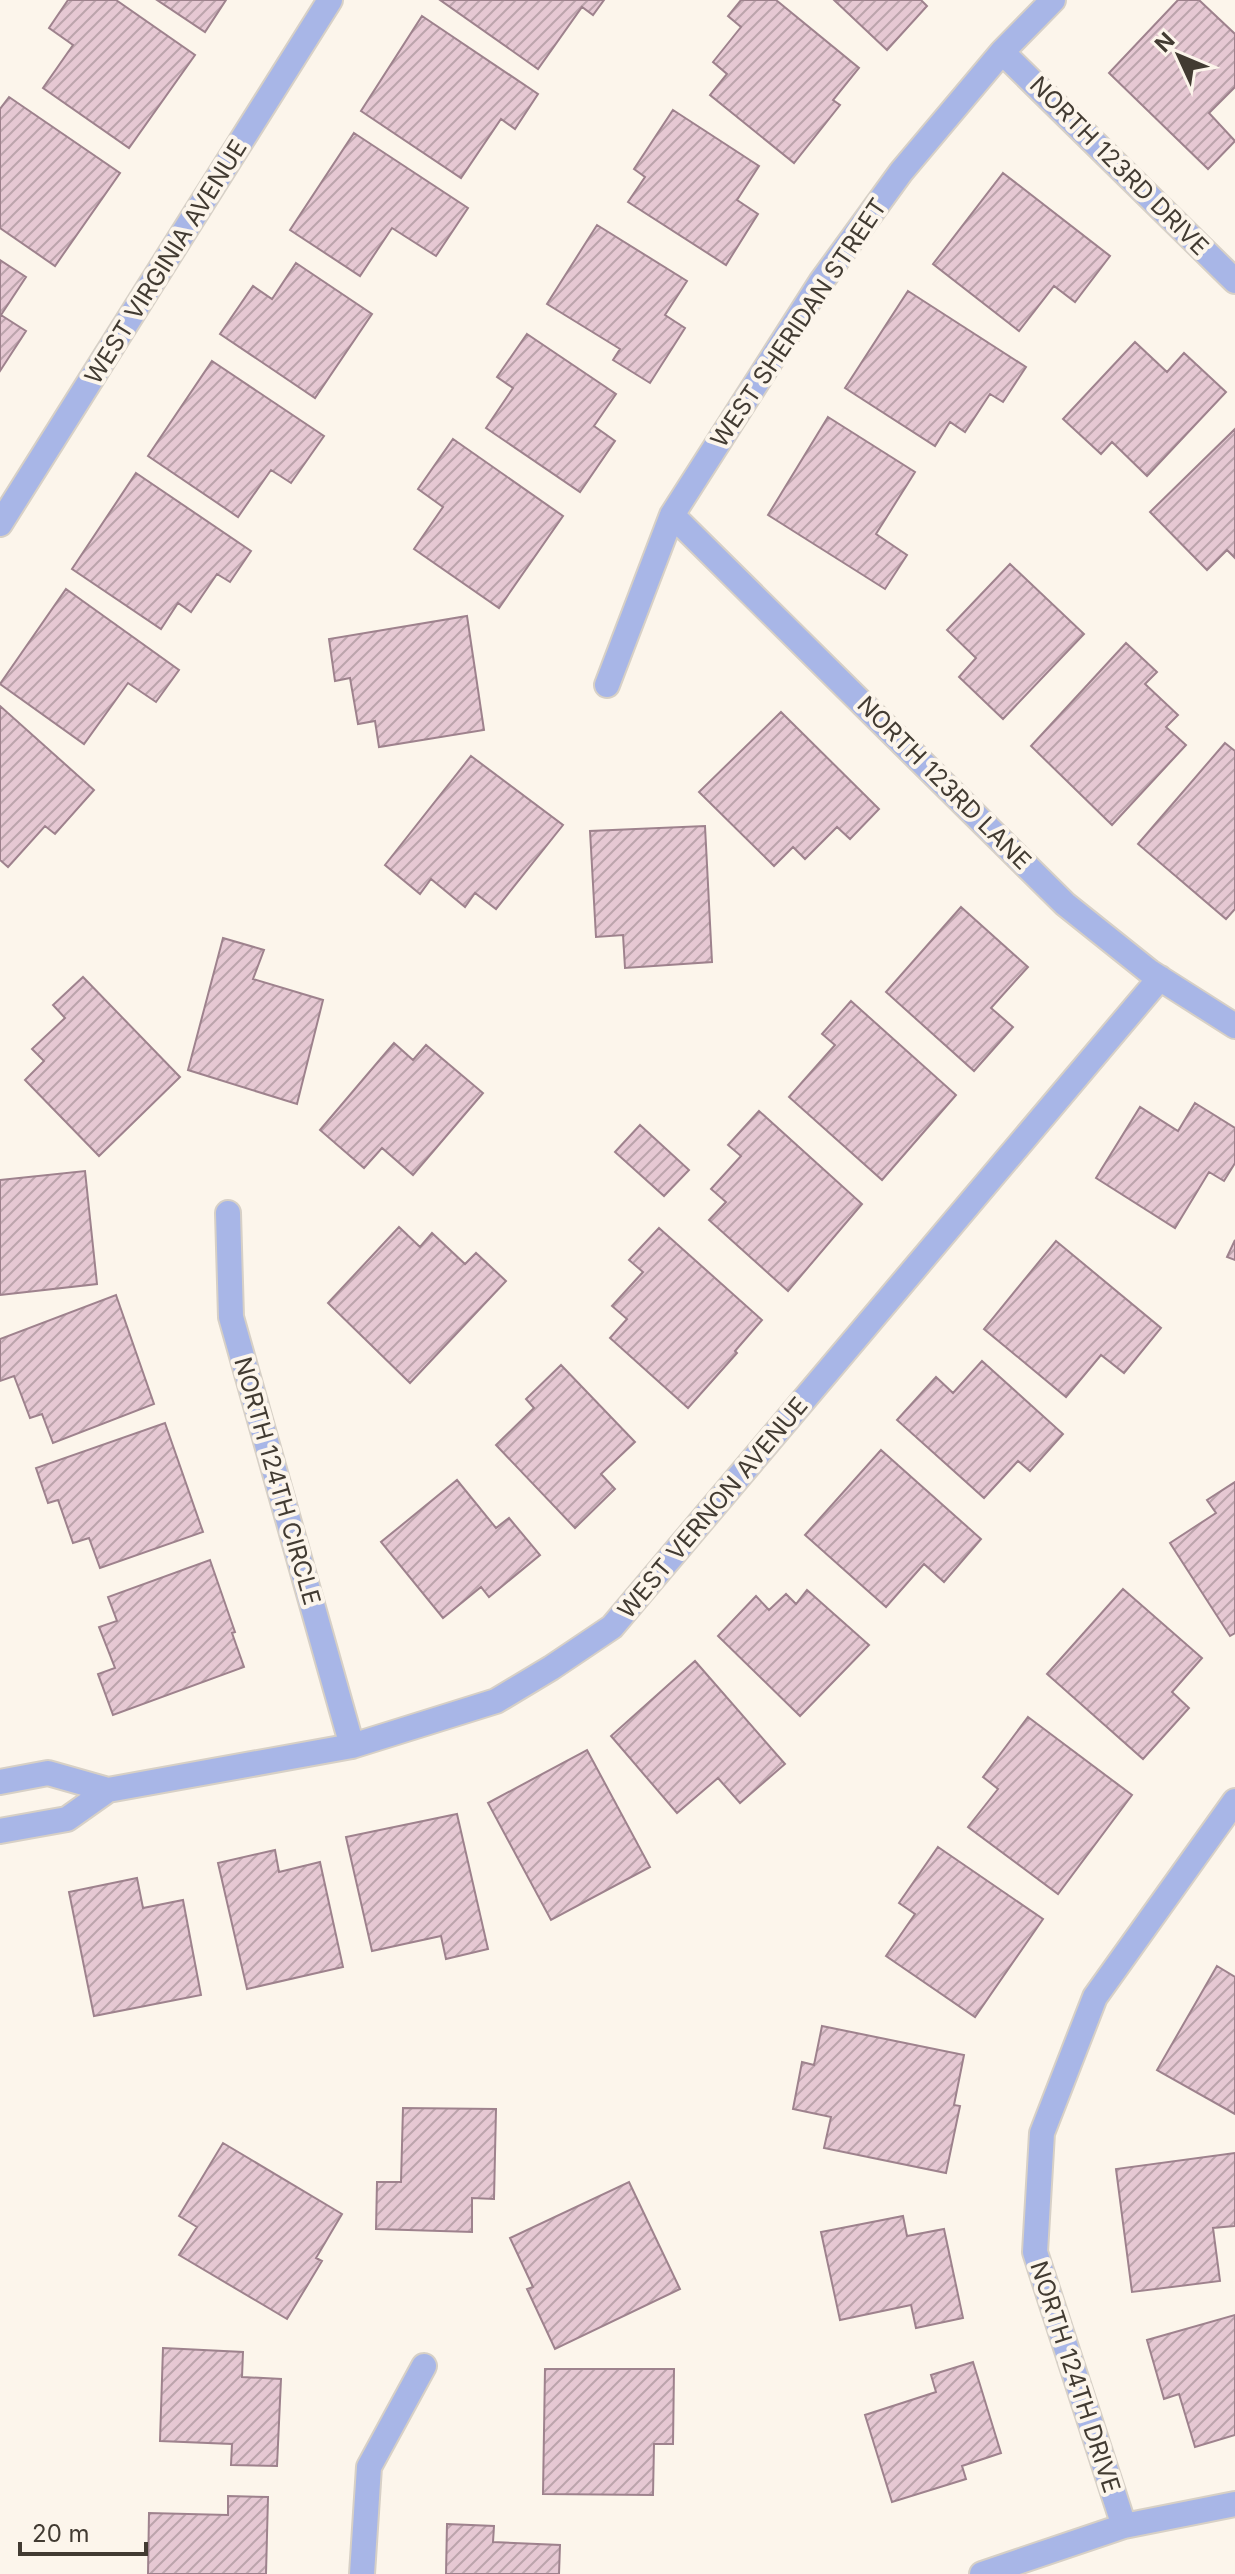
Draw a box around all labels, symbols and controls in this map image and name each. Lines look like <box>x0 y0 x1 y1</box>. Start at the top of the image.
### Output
north arrow <box>1139 16 1219 96</box>
text: N <box>1149 27 1180 57</box>
street label: NORTH 123RD DRIVE <box>1024 70 1215 261</box>
street label: WEST VIRGINIA AVENUE <box>78 134 253 389</box>
street label: WEST SHERIDAN STREET <box>704 193 893 453</box>
street label: NORTH 123RD LANE <box>852 690 1037 875</box>
street label: NORTH 124TH CIRCLE <box>228 1354 327 1608</box>
street label: WEST VERNON AVENUE <box>612 1391 814 1624</box>
street label: NORTH 124TH DRIVE <box>1024 2257 1127 2496</box>
scale bar <box>20 2506 146 2556</box>
text: 20 m <box>32 2519 90 2548</box>

